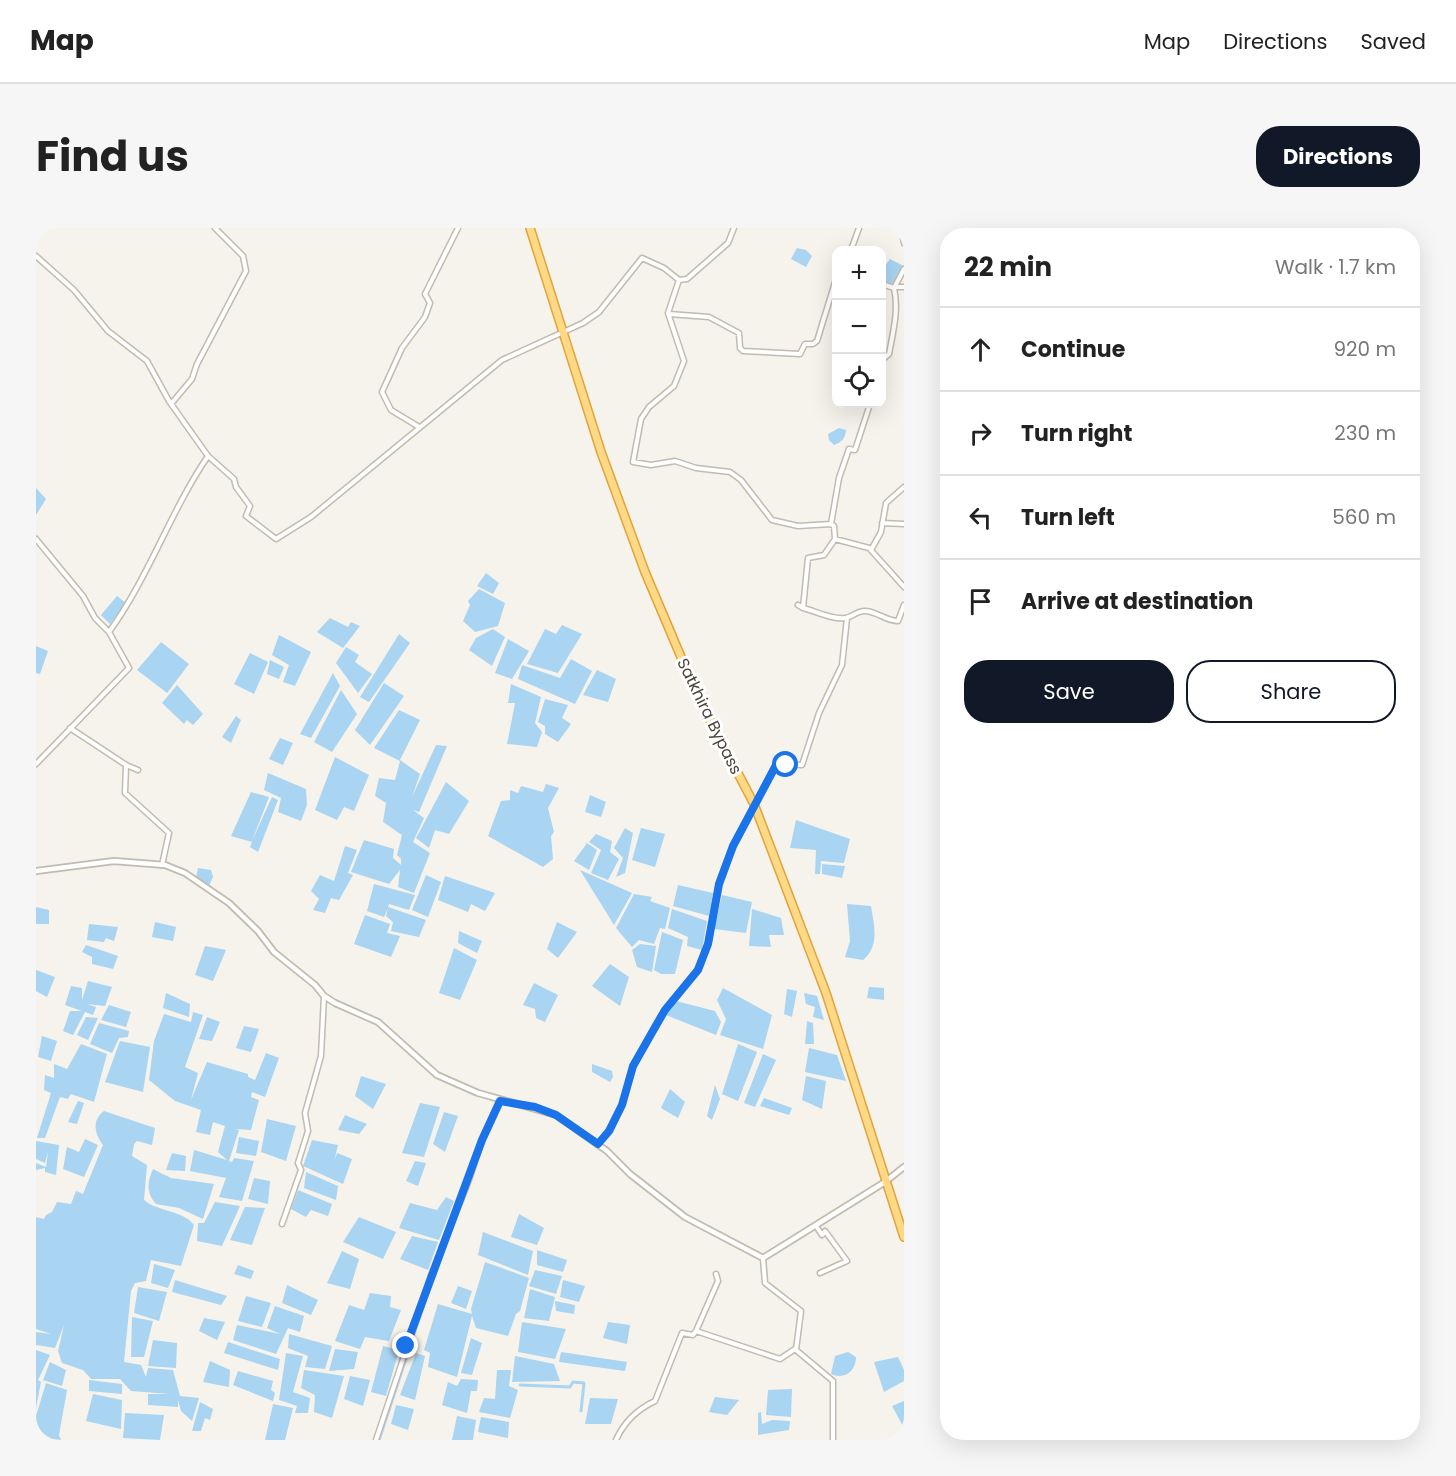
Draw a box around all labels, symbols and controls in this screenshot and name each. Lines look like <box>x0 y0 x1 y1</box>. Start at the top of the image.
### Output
text: Map <box>30 21 94 60</box>
text: Map <box>1144 27 1190 56</box>
text: Directions <box>1223 27 1327 56</box>
text: Saved <box>1360 27 1426 56</box>
button: Directions <box>1256 126 1420 187</box>
text: Find us <box>36 127 189 186</box>
map controls <box>832 246 886 408</box>
button: + <box>832 246 886 300</box>
text: 22 min <box>964 249 1052 285</box>
text: Walk · 1.7 km <box>1275 253 1396 281</box>
button: − <box>832 300 886 354</box>
icon: ahead <box>964 333 997 366</box>
text: Continue <box>1021 334 1125 365</box>
text: 920 m <box>1333 335 1396 363</box>
button: locate <box>832 354 886 408</box>
icon: right <box>964 417 997 450</box>
text: Turn right <box>1021 418 1132 449</box>
text: 230 m <box>1334 419 1396 447</box>
icon: left <box>964 501 997 534</box>
text: Turn left <box>1021 502 1115 533</box>
text: 560 m <box>1332 503 1396 531</box>
icon: arrive <box>964 585 997 618</box>
text: Arrive at destination <box>1021 586 1253 617</box>
street label: Satkhira Bypass <box>671 654 748 778</box>
button: Save <box>964 660 1174 723</box>
button: Share <box>1186 660 1396 723</box>
route start <box>772 751 798 777</box>
route end <box>392 1332 418 1358</box>

